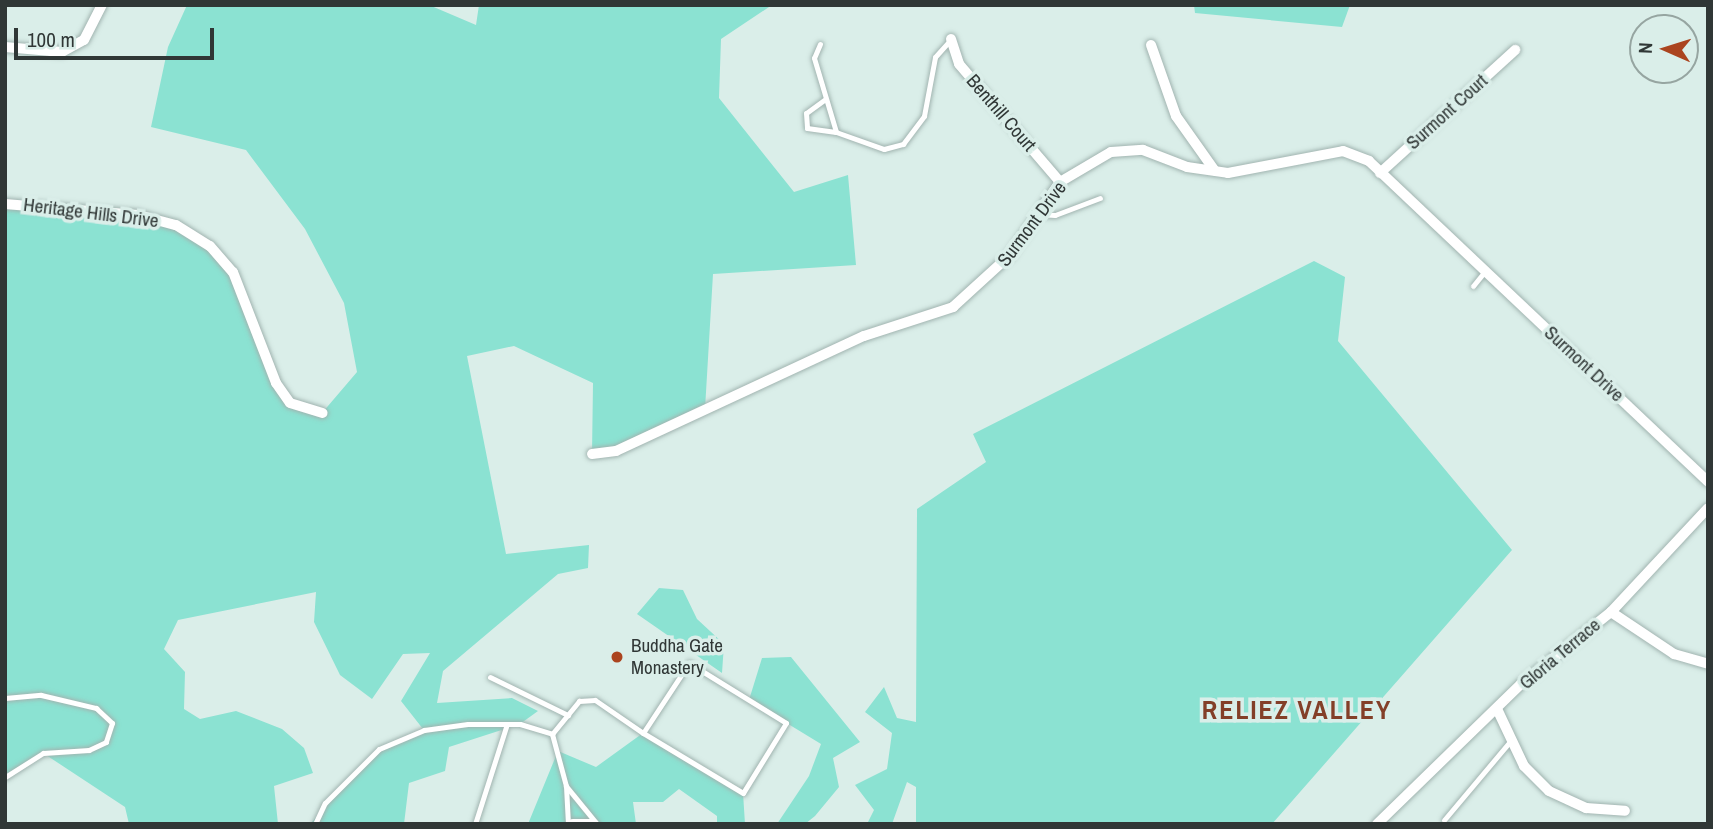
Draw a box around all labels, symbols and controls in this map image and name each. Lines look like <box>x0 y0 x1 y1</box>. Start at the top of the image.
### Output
scale bar <box>18 14 217 58</box>
north arrow <box>1629 14 1699 84</box>
text: 100 m <box>27 25 75 54</box>
text: N <box>1632 42 1658 54</box>
street label: Benthill Court <box>961 70 1041 156</box>
street label: Surmont Court <box>1402 70 1492 154</box>
street label: Surmont Drive <box>993 177 1071 271</box>
street label: Heritage Hills Drive <box>22 193 160 233</box>
street label: Surmont Drive <box>1539 321 1629 407</box>
street label: Gloria Terrace <box>1515 614 1605 694</box>
place label: Buddha Gate Monastery <box>631 635 723 679</box>
marker: Buddha Gate Monastery <box>609 649 625 665</box>
district label: RELIEZ VALLEY <box>1203 694 1391 726</box>

